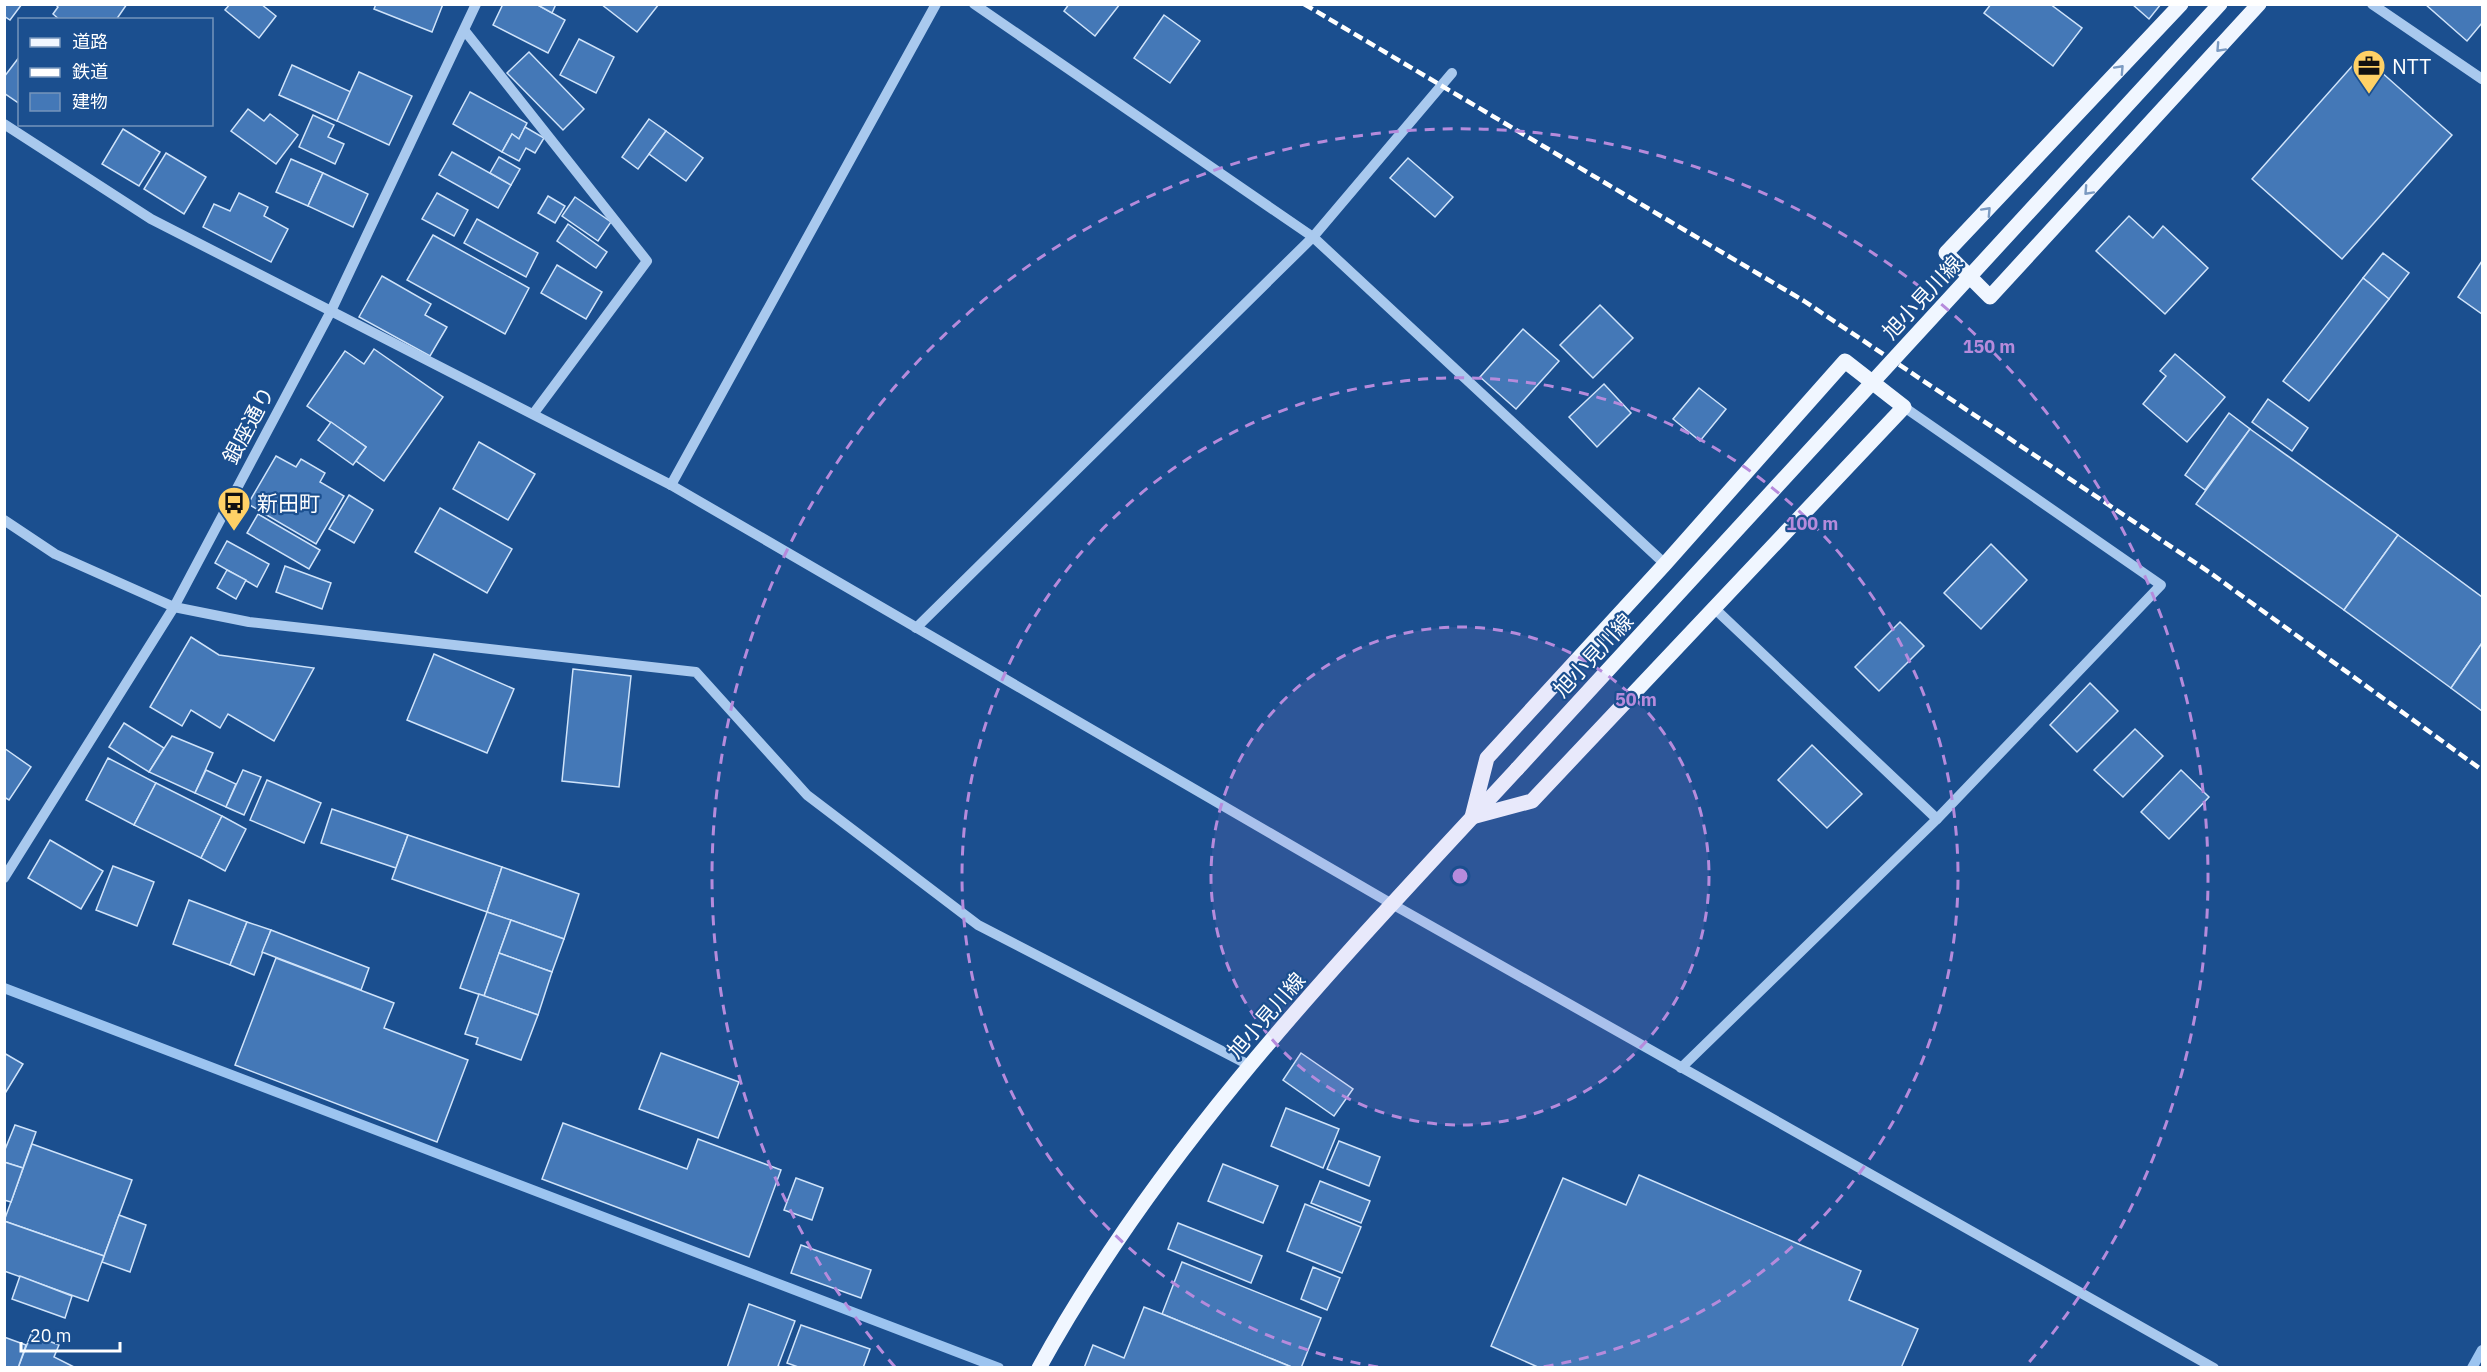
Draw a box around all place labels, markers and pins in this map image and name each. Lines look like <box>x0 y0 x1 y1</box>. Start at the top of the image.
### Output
office icon: NTT <box>2351 48 2387 95</box>
place label: NTT <box>2392 52 2431 80</box>
bus stop icon: 新田町 <box>216 485 252 532</box>
place label: 新田町 <box>257 489 320 517</box>
centre of rings <box>1450 866 1470 886</box>

